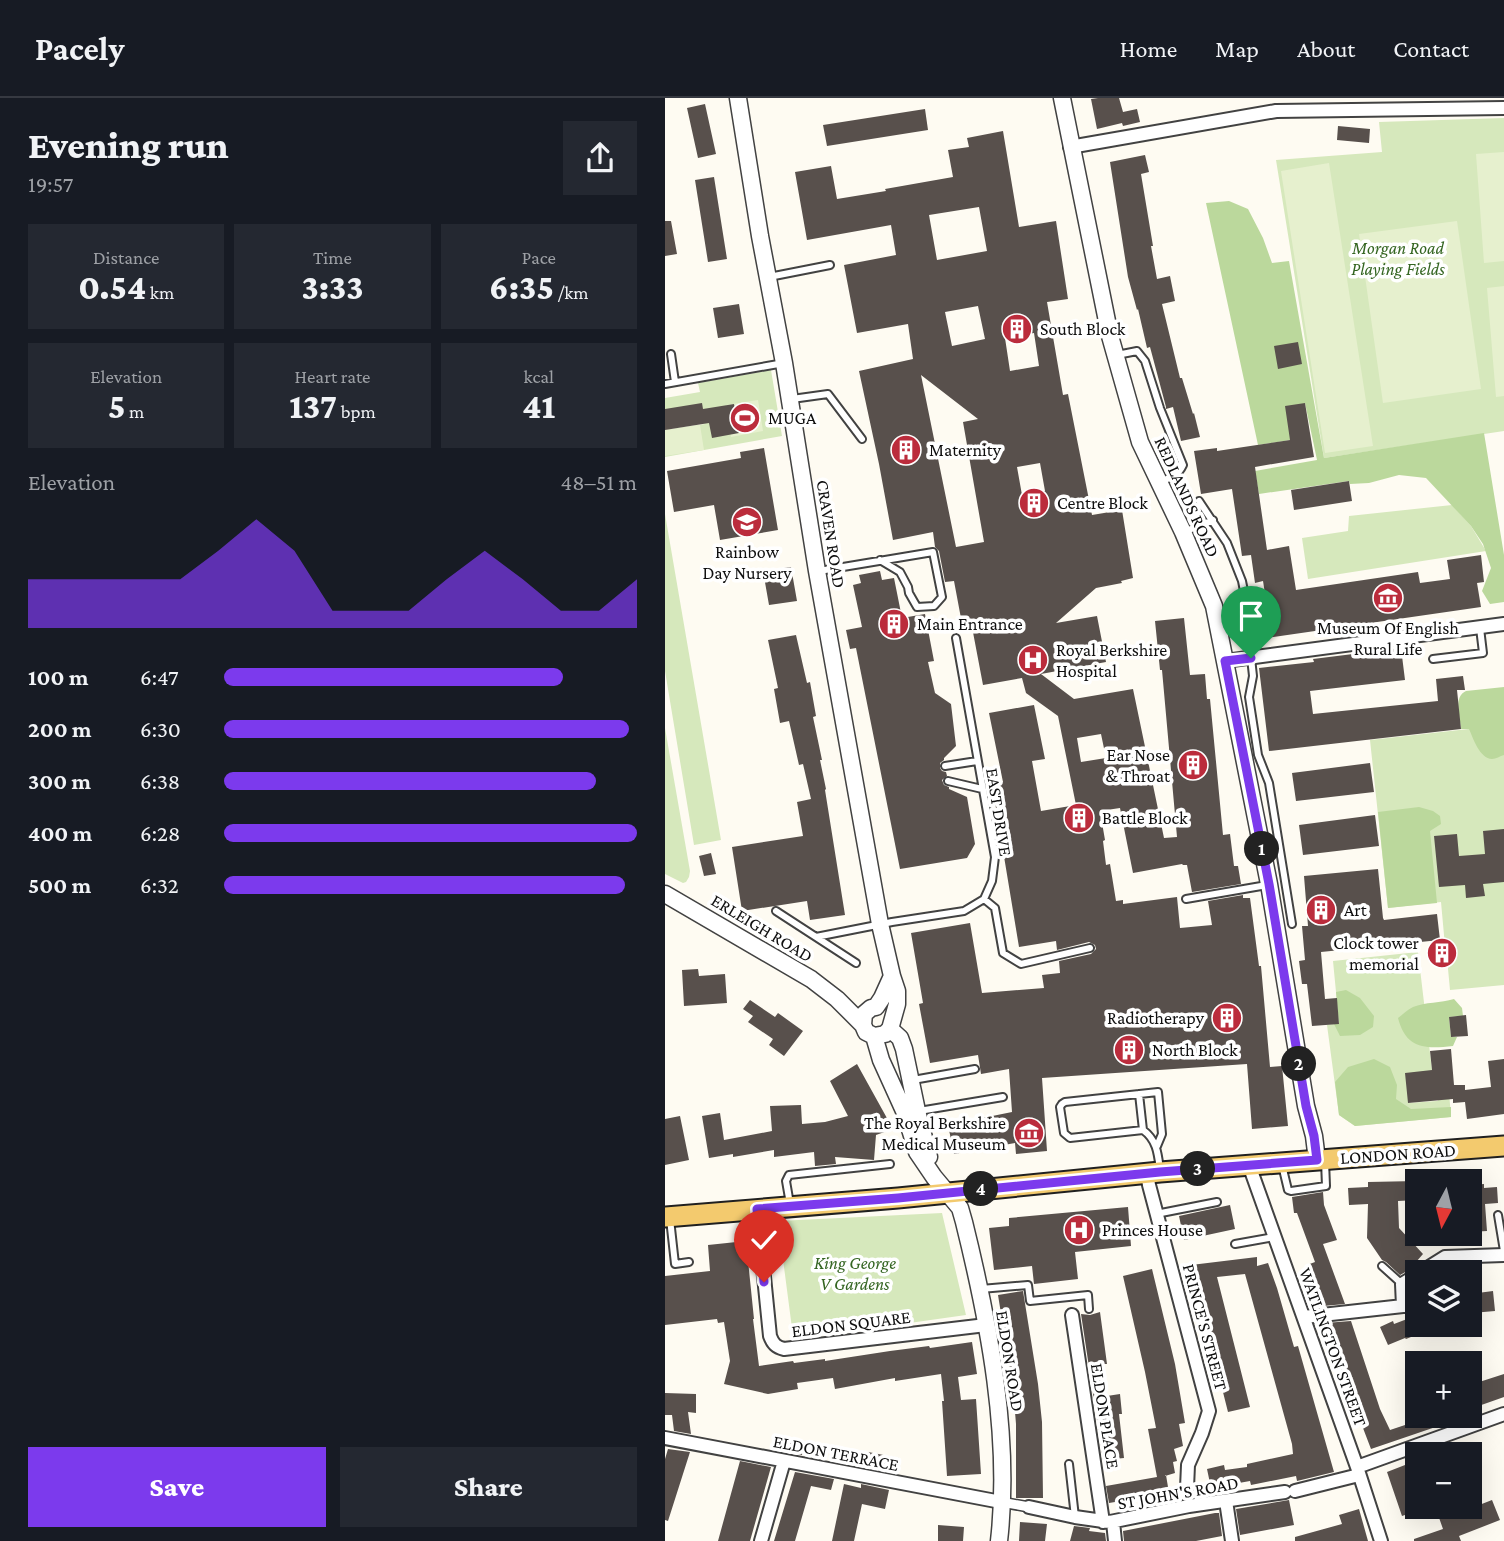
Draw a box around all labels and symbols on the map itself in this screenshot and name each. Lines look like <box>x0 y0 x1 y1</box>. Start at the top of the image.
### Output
park label: Morgan Road Playing Fields <box>1351 238 1445 279</box>
building icon: South Block <box>1000 312 1034 346</box>
place label: South Block <box>1040 319 1126 339</box>
sports icon: MUGA <box>728 401 762 435</box>
place label: MUGA <box>768 408 817 428</box>
building icon: Maternity <box>889 433 923 467</box>
street label: REDLANDS ROAD <box>1150 434 1224 560</box>
place label: Maternity <box>929 440 1002 460</box>
street label: CRAVEN ROAD <box>813 478 849 590</box>
building icon: Centre Block <box>1017 486 1051 520</box>
place label: Centre Block <box>1057 493 1148 513</box>
school or university icon: Rainbow Day Nursery <box>730 505 764 539</box>
place label: Rainbow Day Nursery <box>702 542 792 583</box>
museum icon: Museum Of English Rural Life <box>1371 581 1405 615</box>
pin <box>1221 586 1281 658</box>
building icon: Main Entrance <box>877 607 911 641</box>
place label: Main Entrance <box>917 614 1023 634</box>
place label: Museum Of English Rural Life <box>1317 618 1459 659</box>
place label: Royal Berkshire Hospital <box>1056 640 1167 681</box>
hospital icon: Royal Berkshire Hospital <box>1016 643 1050 677</box>
place label: Ear Nose & Throat <box>1105 745 1171 786</box>
building icon: Ear Nose & Throat <box>1176 748 1210 782</box>
street label: EAST DRIVE <box>982 767 1016 858</box>
building icon: Battle Block <box>1062 801 1096 835</box>
place label: Battle Block <box>1102 808 1188 828</box>
pin: 1 <box>1245 832 1279 866</box>
street label: ERLEIGH ROAD <box>708 890 816 966</box>
building icon: Art <box>1304 893 1338 927</box>
place label: Art <box>1344 900 1368 920</box>
place label: Clock tower memorial <box>1333 933 1420 974</box>
building icon: Clock tower memorial <box>1425 936 1459 970</box>
building icon: Radiotherapy <box>1210 1001 1244 1035</box>
place label: Radiotherapy <box>1107 1008 1205 1028</box>
building icon: North Block <box>1112 1033 1146 1067</box>
place label: North Block <box>1152 1040 1238 1060</box>
pin: 2 <box>1281 1046 1317 1082</box>
place label: The Royal Berkshire Medical Museum <box>864 1113 1007 1154</box>
museum icon: The Royal Berkshire Medical Museum <box>1012 1116 1046 1150</box>
street label: LONDON ROAD <box>1339 1140 1457 1168</box>
pin: 3 <box>1181 1152 1215 1186</box>
north arrow <box>1405 1169 1482 1246</box>
pin: 4 <box>963 1172 999 1206</box>
pin <box>734 1210 794 1282</box>
hospital icon: Princes House <box>1062 1213 1096 1247</box>
place label: Princes House <box>1102 1220 1203 1240</box>
park label: King George V Gardens <box>814 1253 896 1294</box>
street label: PRINCE'S STREET <box>1179 1262 1232 1393</box>
street label: WATLINGTON STREET <box>1295 1265 1371 1429</box>
street label: ELDON SQUARE <box>790 1307 912 1341</box>
street label: ELDON ROAD <box>992 1309 1028 1413</box>
street label: ELDON PLACE <box>1087 1362 1123 1470</box>
street label: ELDON TERRACE <box>771 1431 901 1475</box>
street label: ST JOHN'S ROAD <box>1116 1473 1240 1513</box>

